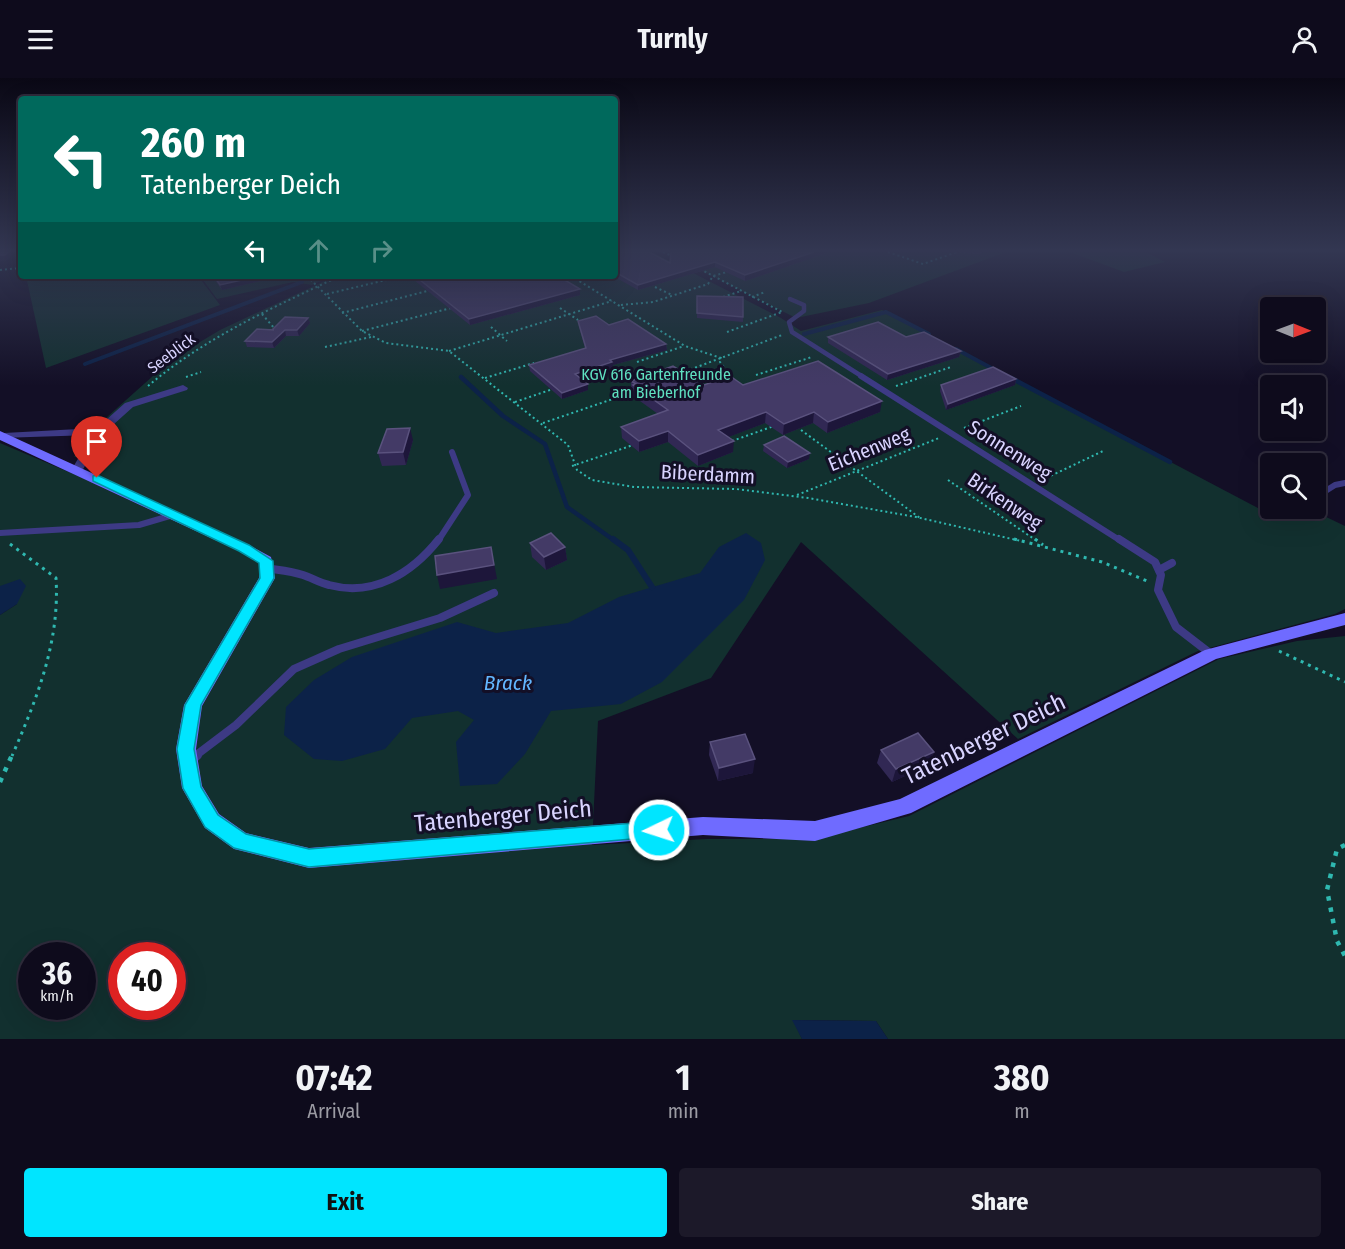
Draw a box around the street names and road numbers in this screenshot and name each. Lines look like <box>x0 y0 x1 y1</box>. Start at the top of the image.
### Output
street label: Seeblick <box>144 329 199 377</box>
street label: Sonnenweg <box>964 415 1057 485</box>
street label: Eichenweg <box>824 421 914 476</box>
street label: Biberdamm <box>660 460 756 488</box>
street label: Birkenweg <box>963 467 1047 535</box>
street label: Tatenberger Deich <box>898 687 1070 791</box>
street label: Tatenberger Deich <box>413 794 593 838</box>

